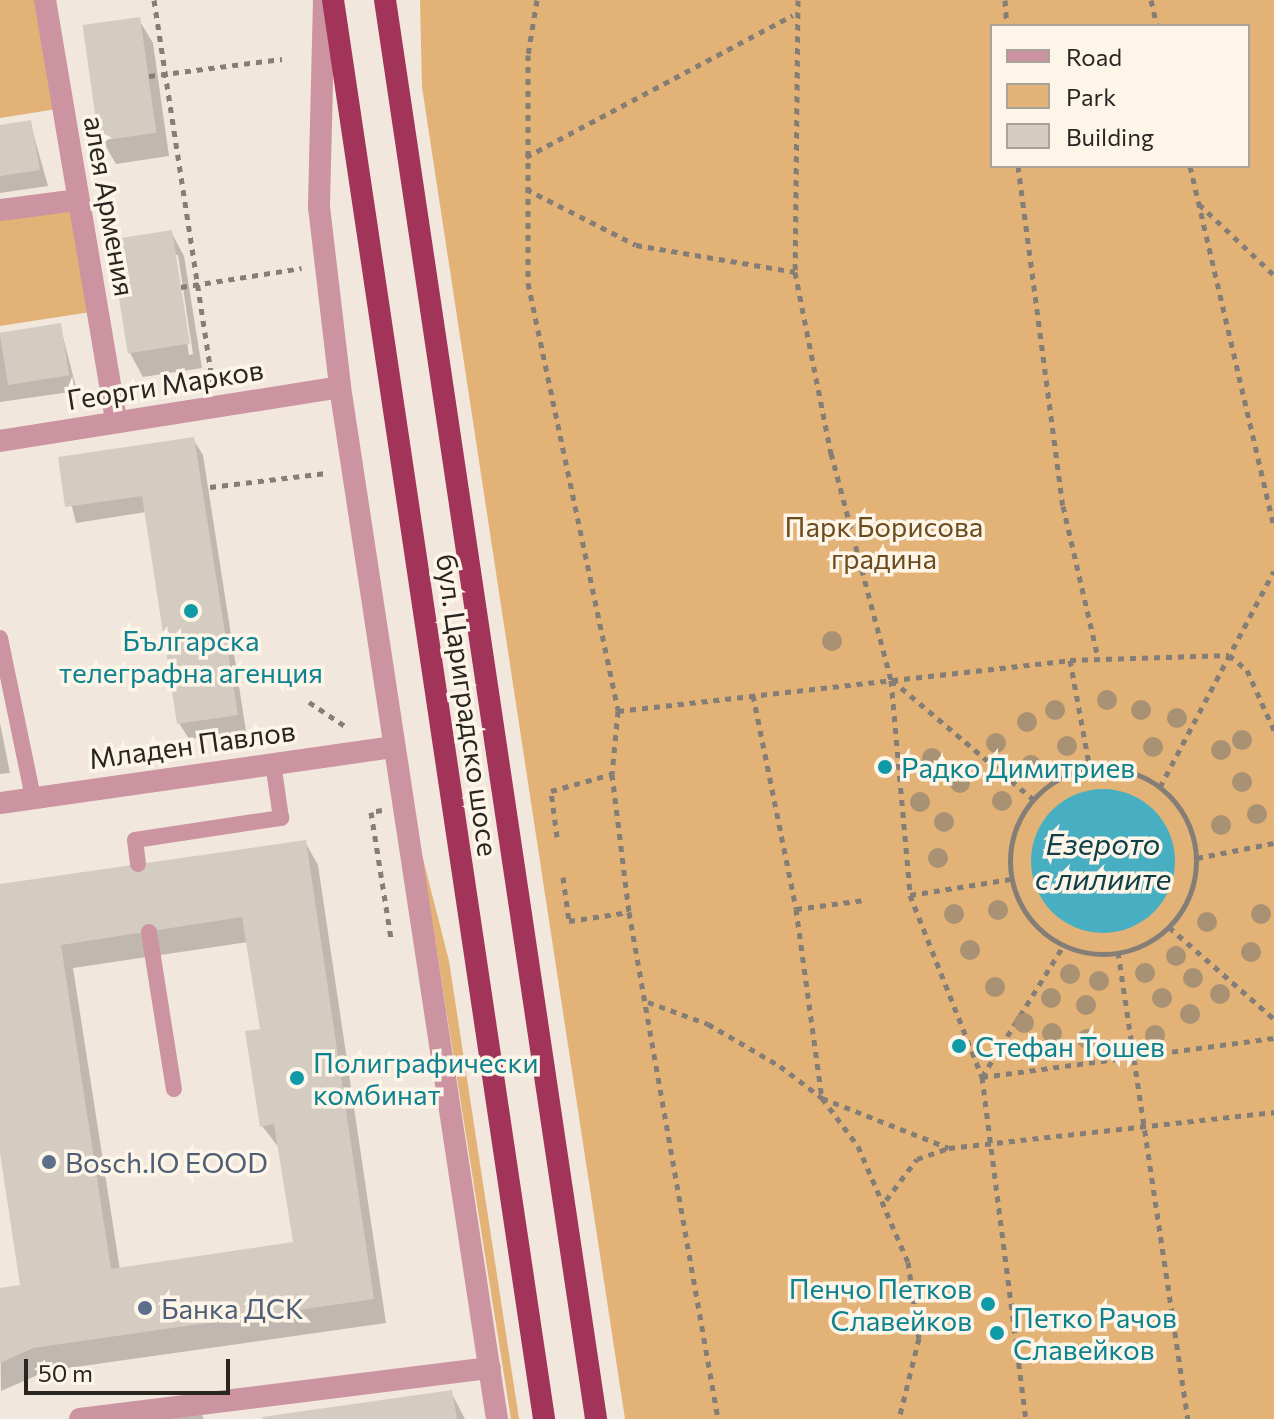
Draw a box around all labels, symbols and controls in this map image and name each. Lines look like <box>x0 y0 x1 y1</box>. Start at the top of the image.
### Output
legend <box>990 24 1250 168</box>
text: Road <box>1066 42 1122 71</box>
text: Park <box>1066 82 1116 111</box>
street label: алея Армения <box>78 113 142 299</box>
text: Building <box>1066 122 1154 151</box>
street label: Георги Марков <box>64 352 266 416</box>
park label: Парк Борисова градина <box>785 509 983 575</box>
street label: бул. Цариградско шосе <box>430 552 506 858</box>
marker: Българска телеграфна агенция <box>182 602 200 620</box>
place label: Българска телеграфна агенция <box>59 623 323 689</box>
street label: Младен Павлов <box>87 713 297 775</box>
place label: Радко Димитриев <box>901 750 1135 784</box>
marker: Радко Димитриев <box>876 758 894 776</box>
water label: Езерото с лилиите <box>1035 825 1171 896</box>
place label: Стефан Тошев <box>975 1029 1165 1063</box>
marker: Стефан Тошев <box>950 1037 968 1055</box>
place label: Полиграфически комбинат <box>313 1045 538 1111</box>
marker: Полиграфически комбинат <box>288 1069 306 1087</box>
place label: Bosch.IO EOOD <box>65 1145 268 1179</box>
marker: Bosch.IO EOOD <box>40 1153 58 1171</box>
place label: Пенчо Петков Славейков <box>789 1271 972 1337</box>
place label: Банка ДСК <box>161 1291 304 1325</box>
marker: Пенчо Петков Славейков <box>979 1295 997 1313</box>
marker: Банка ДСК <box>136 1299 154 1317</box>
place label: Петко Рачов Славейков <box>1013 1300 1177 1366</box>
marker: Петко Рачов Славейков <box>988 1324 1006 1342</box>
scale bar <box>28 1343 234 1393</box>
text: 50 m <box>38 1358 93 1387</box>

